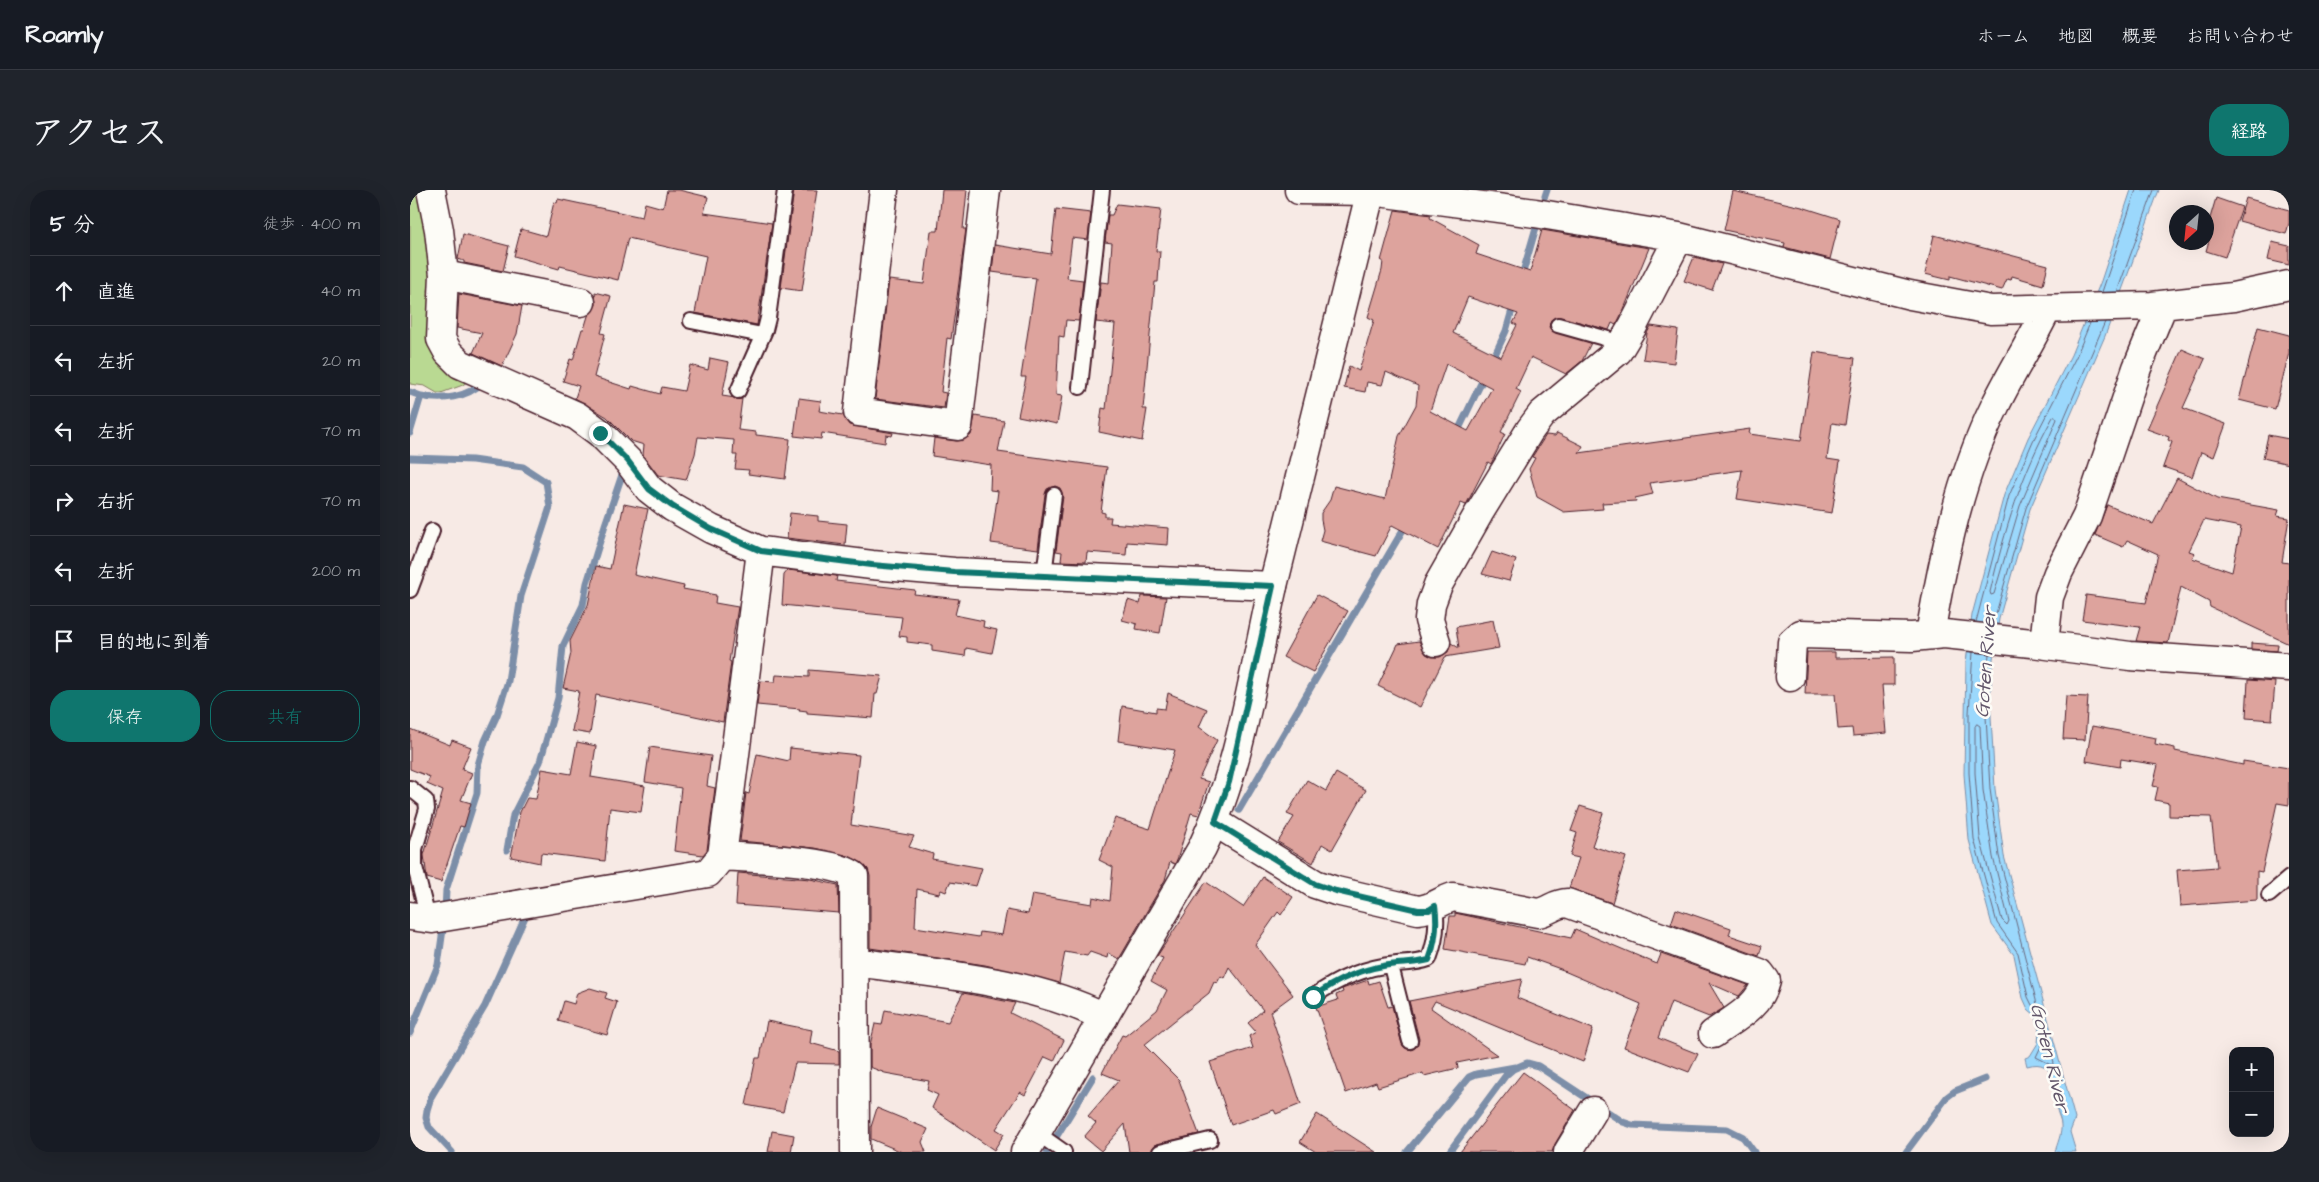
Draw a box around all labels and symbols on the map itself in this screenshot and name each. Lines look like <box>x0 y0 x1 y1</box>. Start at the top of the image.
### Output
north arrow <box>2169 205 2214 250</box>
route end <box>589 422 612 445</box>
water label: Goten River <box>1968 603 2004 719</box>
route start <box>1302 986 1325 1009</box>
water label: Goten River <box>2023 1001 2078 1117</box>

